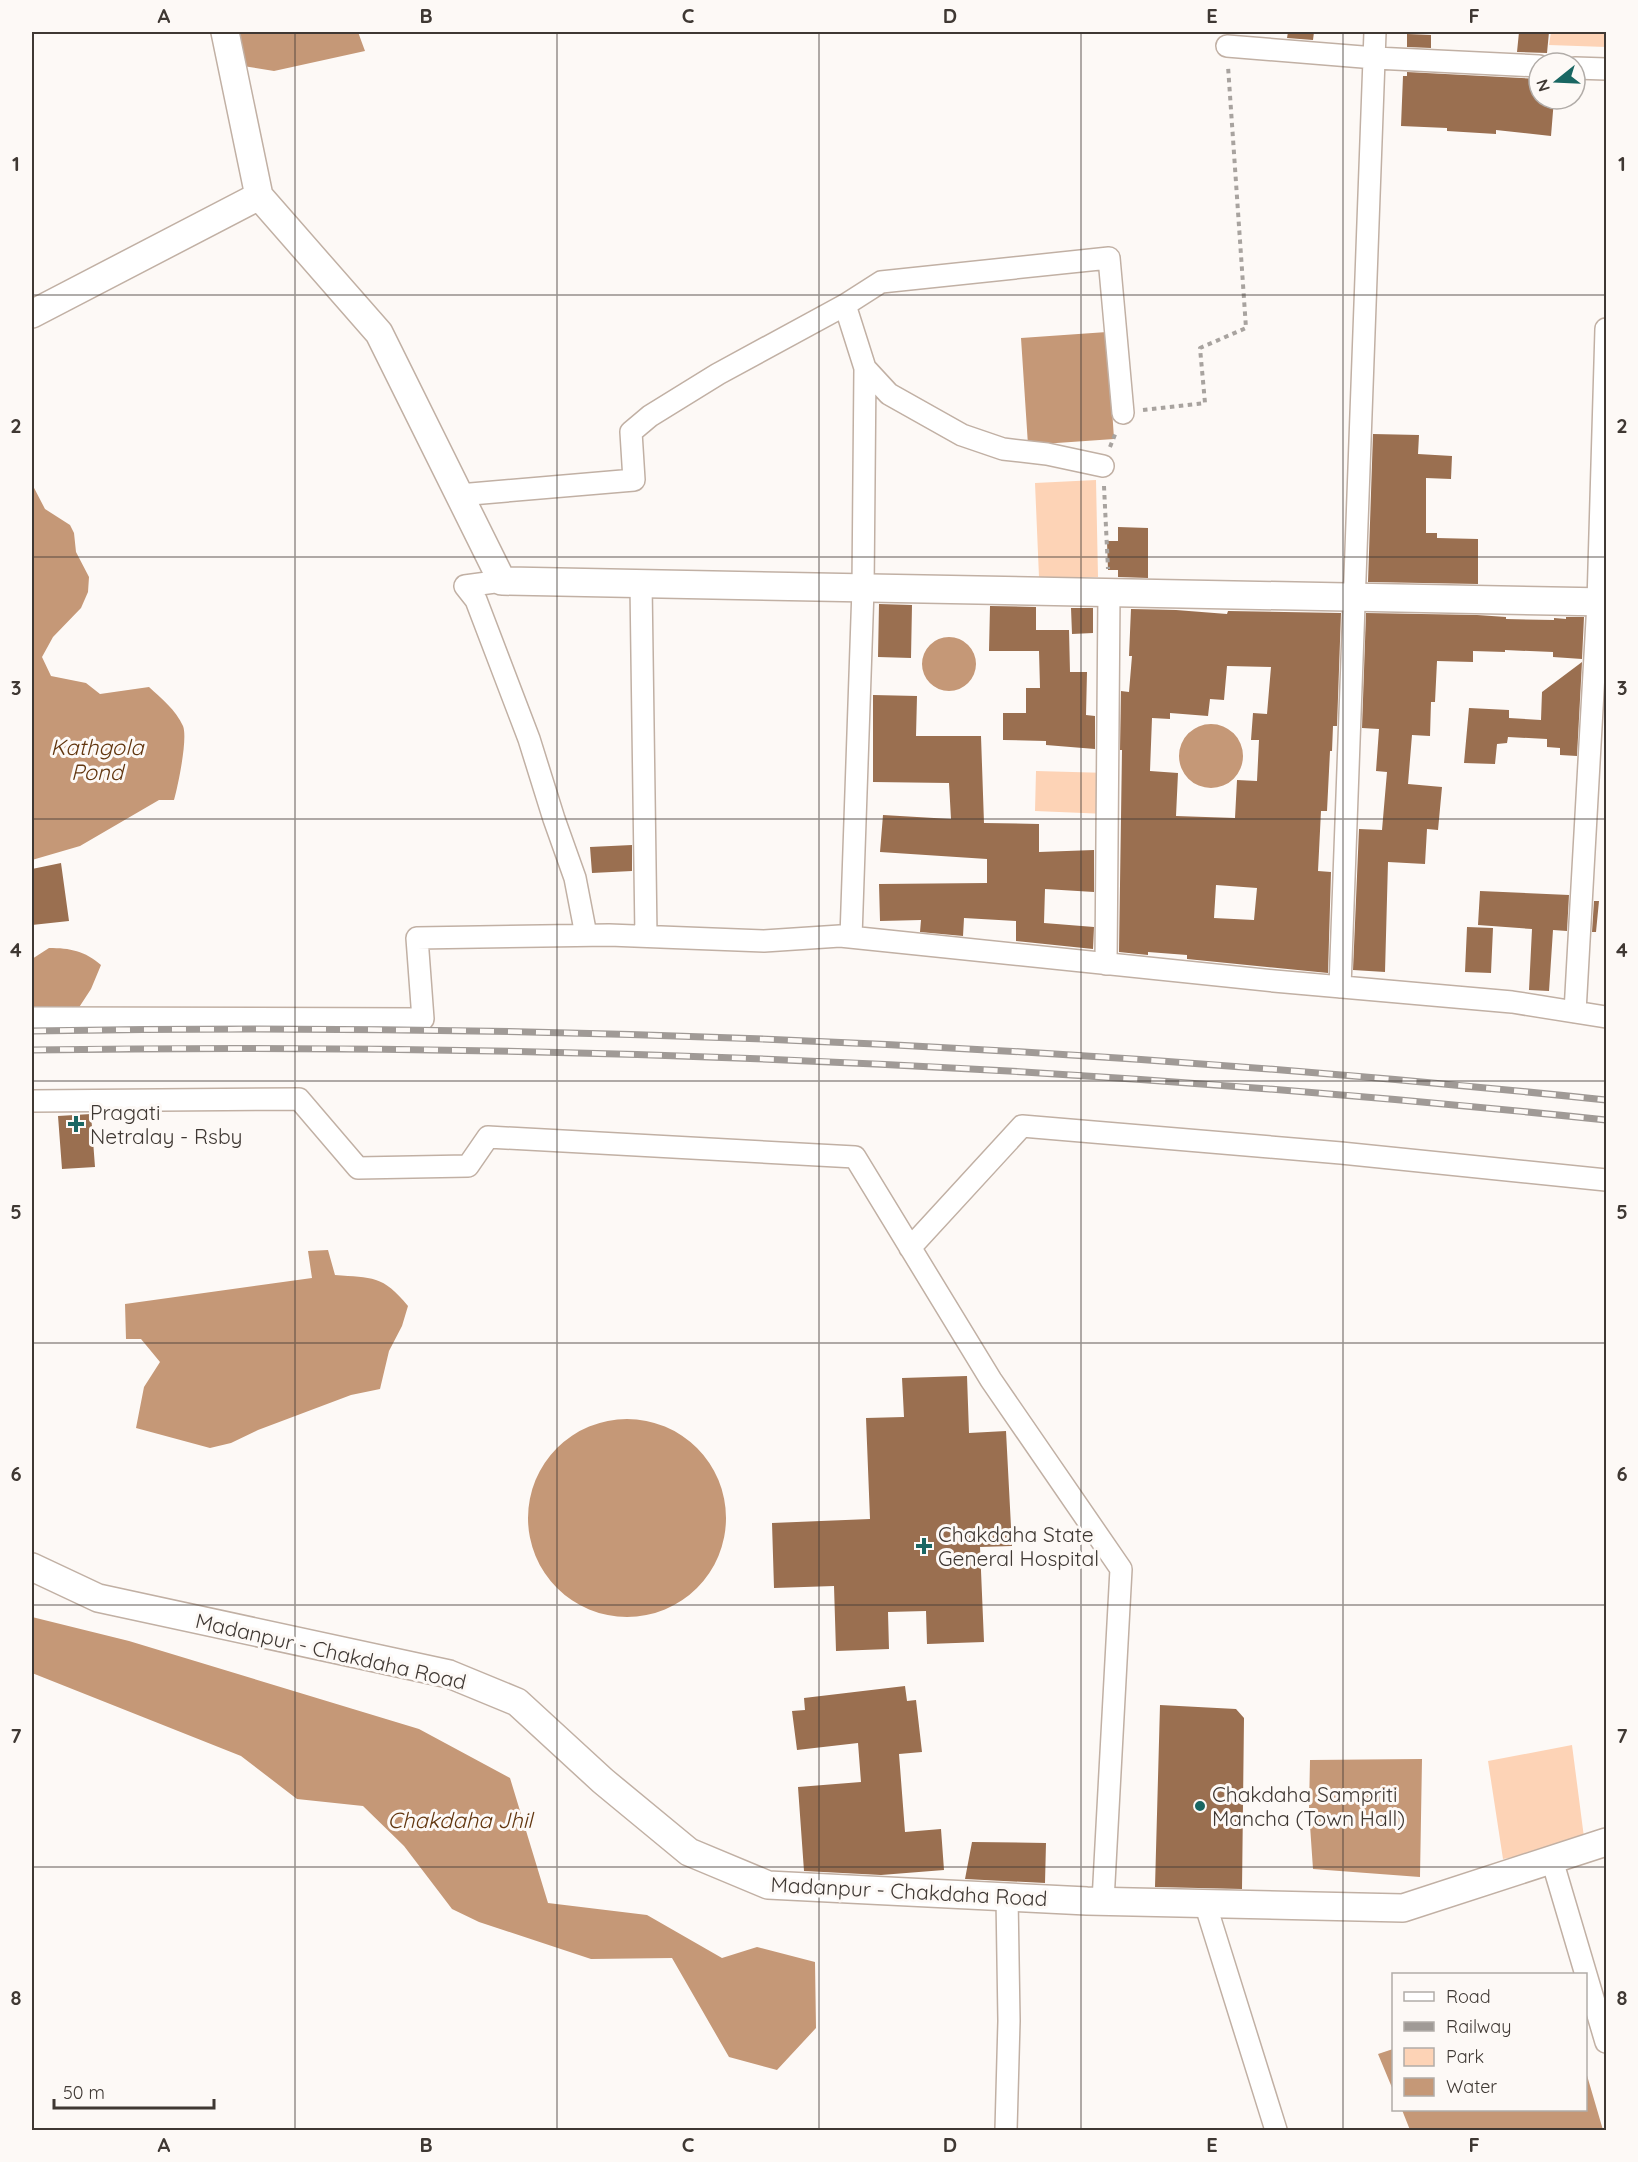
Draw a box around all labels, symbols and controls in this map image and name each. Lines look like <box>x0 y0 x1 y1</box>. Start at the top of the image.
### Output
text: A <box>158 3 171 28</box>
text: B <box>419 3 433 28</box>
text: C <box>682 3 695 28</box>
text: D <box>943 3 957 28</box>
text: E <box>1206 3 1218 28</box>
text: F <box>1468 3 1480 28</box>
north arrow <box>1527 51 1587 111</box>
text: N <box>1531 77 1554 94</box>
text: 1 <box>12 151 20 176</box>
text: 1 <box>1618 151 1626 176</box>
text: 2 <box>10 413 22 438</box>
text: 2 <box>1616 413 1628 438</box>
text: 3 <box>11 675 21 700</box>
text: 3 <box>1617 675 1627 700</box>
water label: Kathgola Pond <box>50 733 145 786</box>
text: 4 <box>10 937 22 962</box>
text: 4 <box>1616 937 1628 962</box>
place label: Pragati Netralay - Rsby <box>90 1099 243 1149</box>
marker: Pragati Netralay - Rsby <box>67 1115 85 1133</box>
text: 5 <box>10 1199 22 1224</box>
text: 5 <box>1616 1199 1628 1224</box>
text: 6 <box>10 1461 22 1486</box>
text: 6 <box>1616 1461 1628 1486</box>
place label: Chakdaha State General Hospital <box>938 1521 1099 1571</box>
marker: Chakdaha State General Hospital <box>915 1537 933 1555</box>
street label: Madanpur - Chakdaha Road <box>193 1607 469 1695</box>
text: 7 <box>11 1723 22 1748</box>
text: 7 <box>1617 1723 1628 1748</box>
place label: Chakdaha Sampriti Mancha (Town Hall) <box>1212 1781 1405 1831</box>
marker: Chakdaha Sampriti Mancha (Town Hall) <box>1193 1799 1207 1813</box>
water label: Chakdaha Jhil <box>388 1806 535 1834</box>
street label: Madanpur - Chakdaha Road <box>770 1871 1048 1911</box>
legend <box>1392 1973 1587 2111</box>
text: 8 <box>11 1985 22 2010</box>
text: Road <box>1446 1985 1491 2008</box>
text: 8 <box>1617 1985 1628 2010</box>
text: Railway <box>1446 2015 1512 2038</box>
text: Park <box>1446 2045 1484 2068</box>
scale bar <box>54 2072 214 2110</box>
text: Water <box>1446 2075 1497 2098</box>
text: 50 m <box>63 2081 105 2104</box>
text: A <box>158 2132 171 2157</box>
text: B <box>419 2132 433 2157</box>
text: C <box>682 2132 695 2157</box>
text: D <box>943 2132 957 2157</box>
text: E <box>1206 2132 1218 2157</box>
text: F <box>1468 2132 1480 2157</box>

